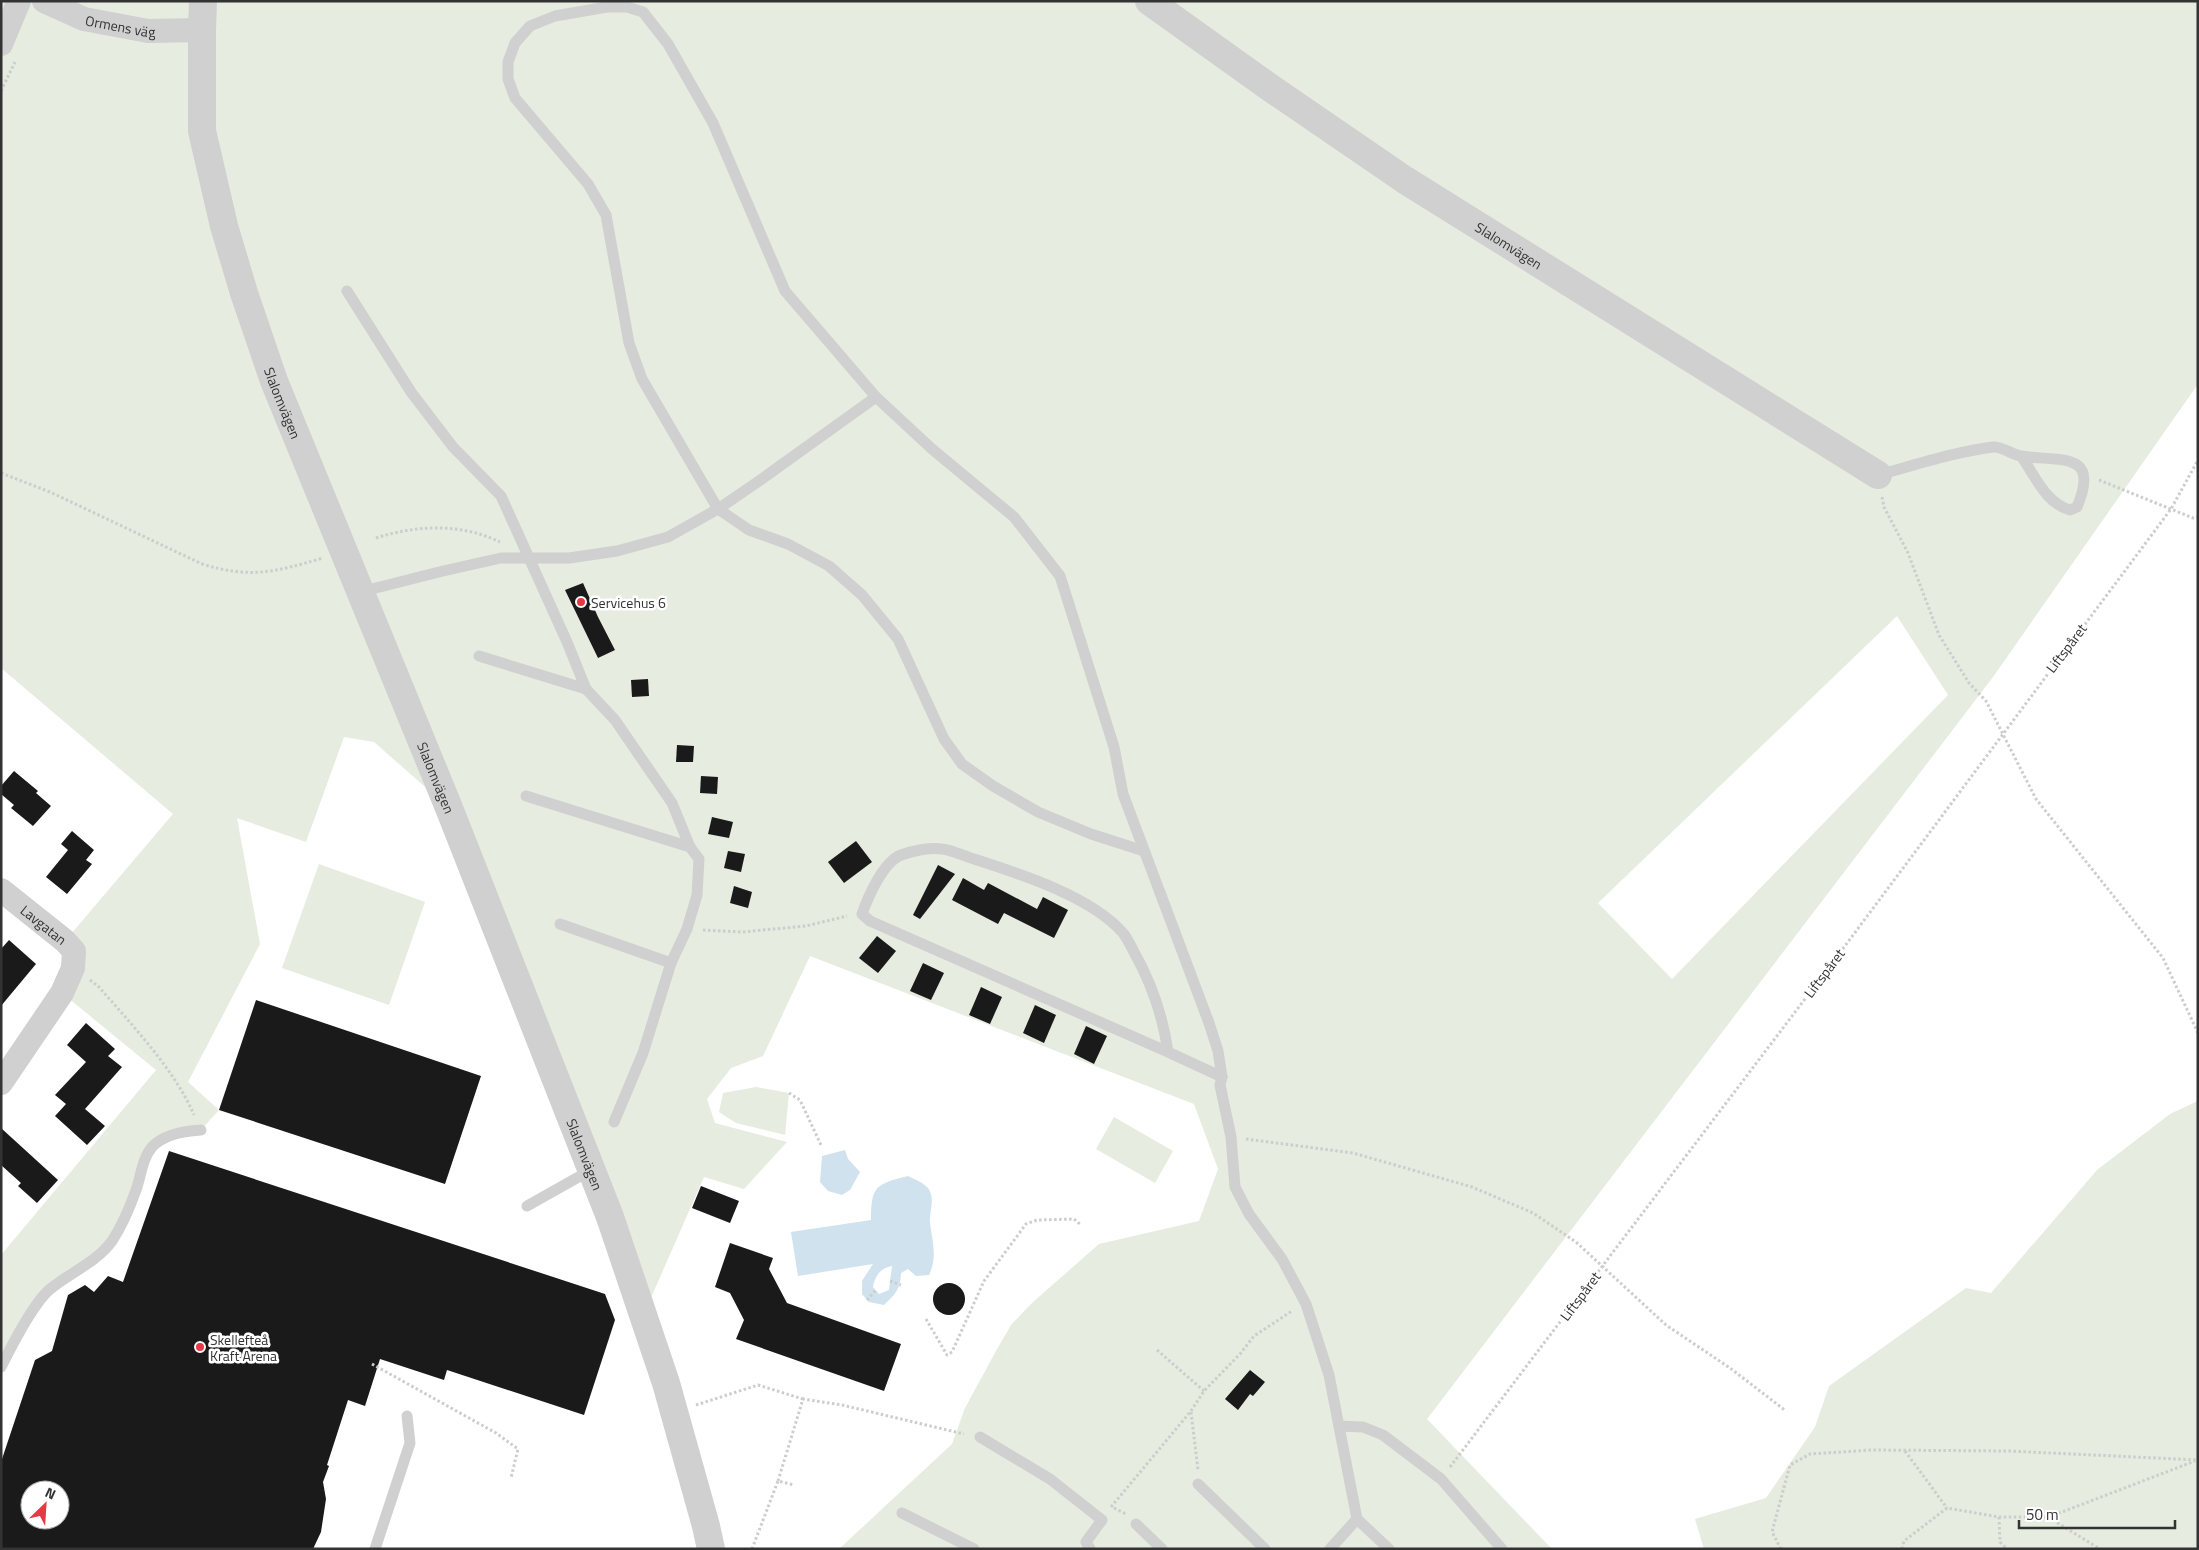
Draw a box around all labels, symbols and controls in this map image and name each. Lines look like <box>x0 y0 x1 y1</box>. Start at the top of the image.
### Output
street label: Ormens väg <box>84 9 156 41</box>
street label: Slalomvägen <box>1471 216 1547 274</box>
street label: Slalomvägen <box>259 364 307 442</box>
place label: Servicehus 6 <box>591 592 666 613</box>
marker: Servicehus 6 <box>575 596 587 608</box>
street label: Liftspåret <box>2041 619 2092 677</box>
street label: Slalomvägen <box>412 739 461 816</box>
street label: Lavgatan <box>16 899 72 949</box>
street label: Liftspåret <box>1799 944 1850 1002</box>
street label: Slalomvägen <box>562 1115 609 1193</box>
street label: Liftspåret <box>1555 1267 1606 1325</box>
place label: Skellefteå Kraft Arena <box>210 1329 277 1366</box>
marker: Skellefteå Kraft Arena <box>194 1341 206 1353</box>
north arrow <box>20 1480 70 1530</box>
text: N <box>42 1481 60 1504</box>
scale bar <box>2019 1498 2175 1530</box>
text: 50 m <box>2026 1503 2059 1526</box>

